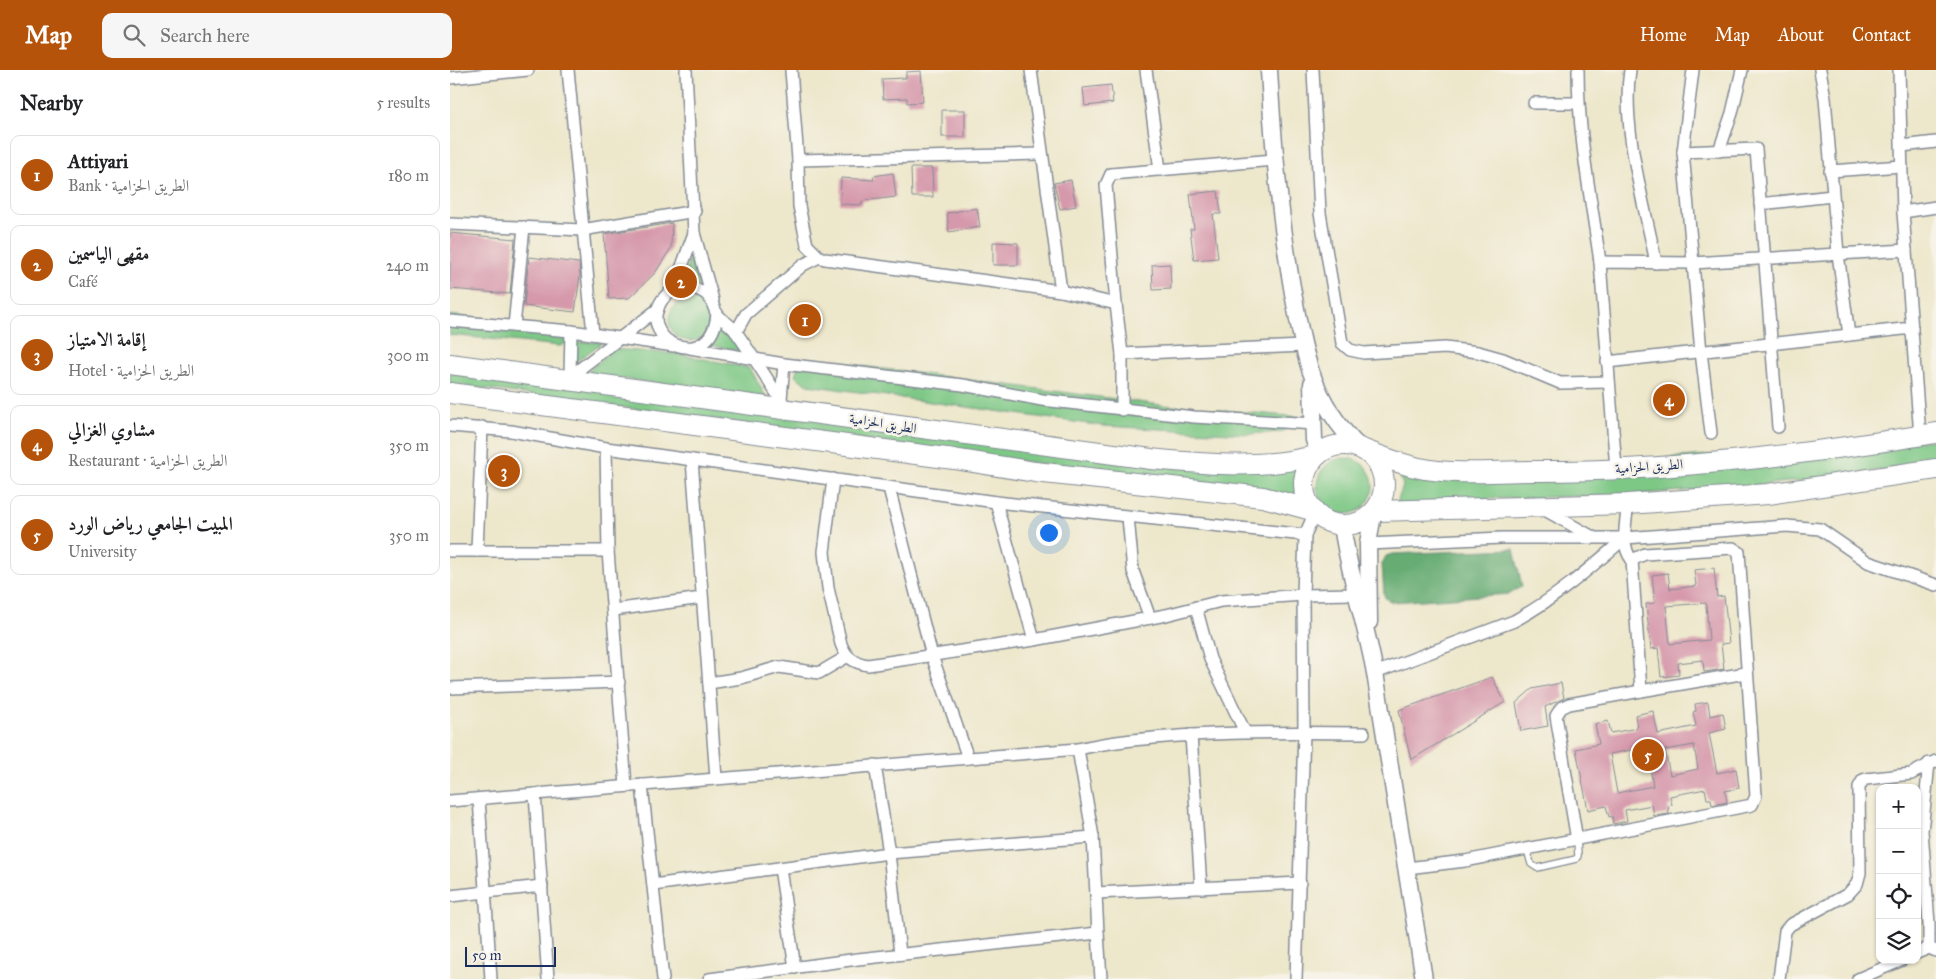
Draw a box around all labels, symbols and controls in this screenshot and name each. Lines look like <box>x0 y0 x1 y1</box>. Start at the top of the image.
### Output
search box <box>102 13 452 58</box>
text: Map <box>25 20 72 50</box>
icon: search <box>120 21 148 49</box>
text: Search here <box>160 24 250 47</box>
text: Home <box>1640 24 1687 46</box>
text: Map <box>1715 24 1750 46</box>
text: About <box>1778 24 1824 46</box>
text: Contact <box>1852 24 1911 46</box>
text: Nearby <box>20 90 83 116</box>
text: 5 results <box>376 93 430 112</box>
text: Attiyari <box>68 150 128 173</box>
text: 1 <box>34 166 40 185</box>
text: 180 m <box>388 166 429 185</box>
text: Bank · الطريق الحزامية <box>68 176 189 195</box>
text: مقهى الياسمين <box>68 242 149 265</box>
text: 2 <box>33 256 41 275</box>
text: 240 m <box>386 256 429 275</box>
pin: 2 <box>665 263 697 301</box>
text: Café <box>68 272 98 291</box>
pin: 1 <box>789 301 821 339</box>
text: إقامة الامتياز <box>68 328 146 351</box>
text: 3 <box>34 346 40 365</box>
text: 300 m <box>387 346 429 365</box>
text: Hotel · الطريق الحزامية <box>68 361 194 380</box>
pin: 4 <box>1653 381 1685 419</box>
street label: الطريق الحزامية <box>848 410 918 437</box>
text: مشاوي الغزالي <box>68 418 155 441</box>
text: 4 <box>33 436 41 455</box>
text: 350 m <box>389 436 429 455</box>
text: Restaurant · الطريق الحزامية <box>68 451 227 470</box>
pin: 3 <box>488 452 520 490</box>
street label: الطريق الحزامية <box>1615 456 1683 477</box>
text: المبيت الجامعي رياض الورد <box>68 512 233 535</box>
your location <box>1036 520 1062 546</box>
text: 5 <box>33 526 41 545</box>
text: 350 m <box>389 526 429 545</box>
text: University <box>68 542 137 561</box>
pin: 5 <box>1632 736 1664 774</box>
map controls <box>1876 784 1921 964</box>
button: + <box>1876 784 1921 829</box>
button: − <box>1876 829 1921 874</box>
button: locate <box>1876 874 1921 919</box>
button: layers <box>1876 919 1921 964</box>
scale bar <box>465 944 556 967</box>
text: 50 m <box>472 947 501 964</box>

